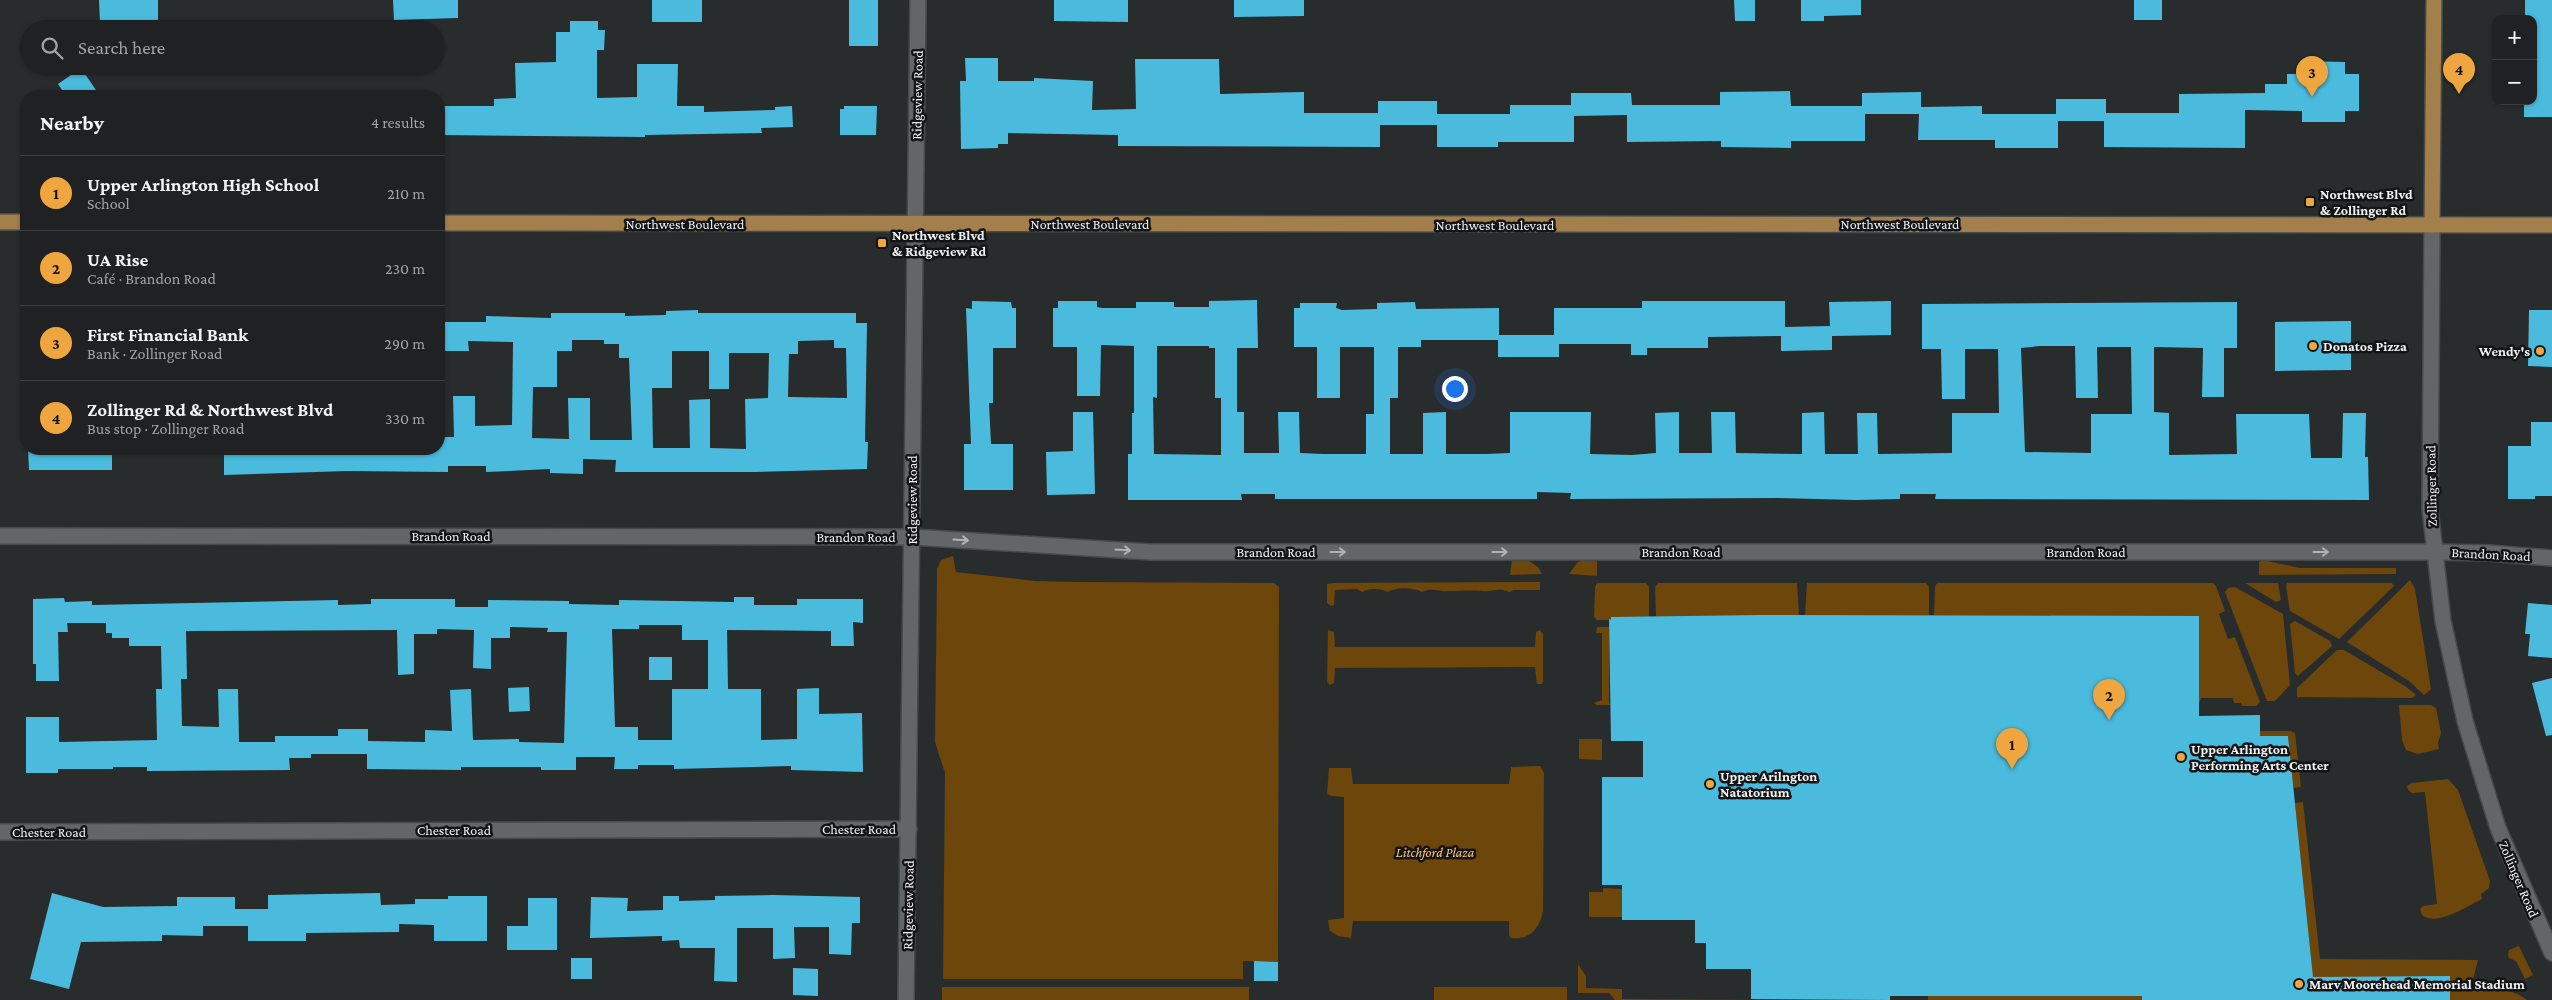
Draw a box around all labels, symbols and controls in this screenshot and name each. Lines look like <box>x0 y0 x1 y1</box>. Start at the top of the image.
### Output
map controls <box>2492 15 2537 105</box>
button: + <box>2492 15 2537 60</box>
search box <box>20 20 445 75</box>
icon: search <box>38 34 66 62</box>
text: Search here <box>78 37 165 58</box>
street label: Ridgeview Road <box>908 50 926 140</box>
pin: 4 <box>2443 53 2475 94</box>
pin: 3 <box>2296 56 2328 97</box>
button: − <box>2492 60 2537 105</box>
text: Nearby <box>40 111 104 135</box>
text: 4 results <box>371 114 425 131</box>
text: Upper Arlington High School <box>87 174 319 195</box>
text: 1 <box>53 185 59 202</box>
text: 210 m <box>387 185 425 202</box>
place label: Northwest Blvd & Zollinger Rd <box>2320 186 2413 218</box>
text: School <box>87 195 130 212</box>
marker: Northwest Blvd & Zollinger Rd <box>2304 196 2316 208</box>
street label: Northwest Boulevard <box>626 216 745 232</box>
street label: Northwest Boulevard <box>1031 216 1150 232</box>
street label: Northwest Boulevard <box>1841 216 1960 232</box>
street label: Northwest Boulevard <box>1436 217 1555 233</box>
place label: Northwest Blvd & Ridgeview Rd <box>892 227 986 259</box>
marker: Northwest Blvd & Ridgeview Rd <box>876 237 888 249</box>
text: UA Rise <box>87 249 148 270</box>
text: 2 <box>52 260 60 277</box>
text: 230 m <box>385 260 425 277</box>
text: Café · Brandon Road <box>87 270 216 287</box>
text: First Financial Bank <box>87 324 248 345</box>
text: 3 <box>52 335 60 352</box>
text: 290 m <box>384 335 425 352</box>
place label: Donatos Pizza <box>2323 338 2407 354</box>
marker: Donatos Pizza <box>2307 340 2319 352</box>
place label: Wendy's <box>2478 343 2530 359</box>
text: Bank · Zollinger Road <box>87 345 223 362</box>
marker: Wendy's <box>2534 345 2546 357</box>
your location <box>1442 376 1468 402</box>
text: Zollinger Rd & Northwest Blvd <box>87 399 333 420</box>
text: 4 <box>52 410 60 427</box>
text: 330 m <box>385 410 425 427</box>
text: Bus stop · Zollinger Road <box>87 420 244 437</box>
street label: Zollinger Road <box>2422 444 2440 527</box>
street label: Ridgeview Road <box>904 455 920 545</box>
street label: Brandon Road <box>411 528 491 544</box>
street label: Brandon Road <box>816 529 896 545</box>
one-way arrow <box>952 536 968 545</box>
street label: Brandon Road <box>1236 544 1316 560</box>
street label: Brandon Road <box>1641 544 1721 560</box>
street label: Brandon Road <box>2046 544 2126 560</box>
street label: Brandon Road <box>2451 544 2532 564</box>
one-way arrow <box>1115 546 1131 555</box>
one-way arrow <box>1330 547 1346 557</box>
one-way arrow <box>1492 547 1508 557</box>
one-way arrow <box>2313 547 2329 557</box>
pin: 2 <box>2093 679 2125 720</box>
pin: 1 <box>1996 728 2028 769</box>
place label: Upper Arlington Performing Arts Center <box>2191 741 2329 773</box>
marker: Upper Arlington Performing Arts Center <box>2175 751 2187 763</box>
place label: Upper Arilngton Natatorium <box>1720 768 1817 800</box>
marker: Upper Arilngton Natatorium <box>1704 778 1716 790</box>
street label: Chester Road <box>822 821 897 837</box>
street label: Chester Road <box>417 822 492 838</box>
street label: Chester Road <box>12 824 87 840</box>
street label: Zollinger Road <box>2496 838 2543 920</box>
park label: Litchford Plaza <box>1396 844 1475 860</box>
street label: Ridgeview Road <box>899 860 917 950</box>
place label: Marv Moorehead Memorial Stadium <box>2309 976 2525 992</box>
marker: Marv Moorehead Memorial Stadium <box>2293 978 2305 990</box>

